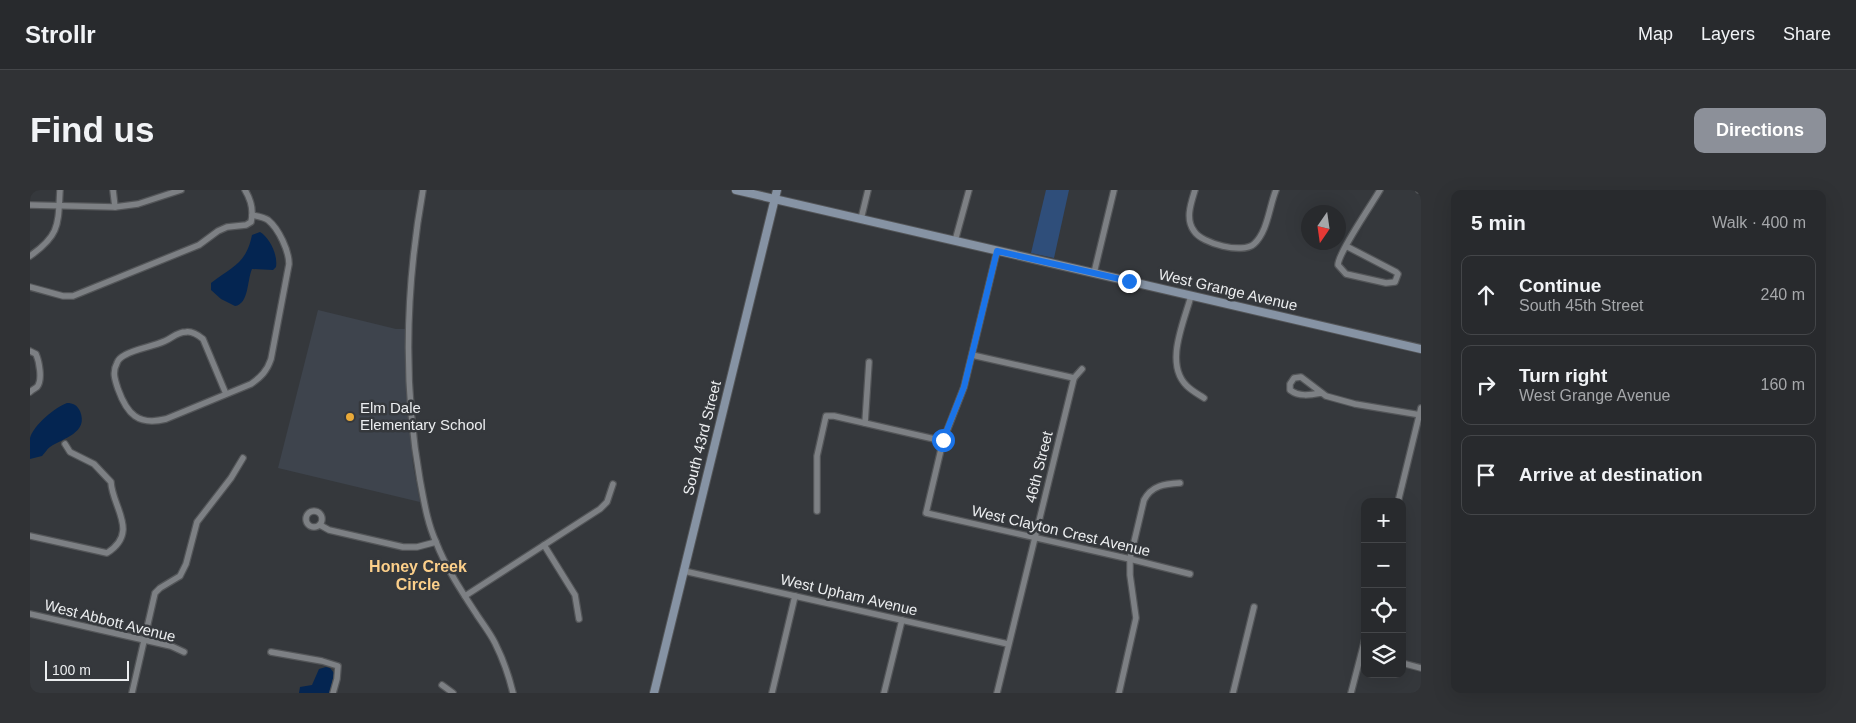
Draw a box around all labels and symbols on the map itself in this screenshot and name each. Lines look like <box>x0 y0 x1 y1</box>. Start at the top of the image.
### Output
north arrow <box>1301 205 1346 250</box>
street label: West Grange Avenue <box>1157 265 1299 314</box>
route end <box>1118 270 1141 293</box>
street label: South 43rd Street <box>679 378 724 497</box>
place label: Elm Dale Elementary School <box>360 399 486 433</box>
marker: Elm Dale Elementary School <box>344 411 356 423</box>
street label: 46th Street <box>1021 428 1056 505</box>
route start <box>932 429 955 452</box>
street label: West Clayton Crest Avenue <box>970 502 1152 559</box>
district label: Honey Creek Circle <box>369 558 467 593</box>
street label: West Upham Avenue <box>779 570 919 619</box>
street label: West Abbott Avenue <box>43 596 177 645</box>
scale bar <box>45 658 129 681</box>

